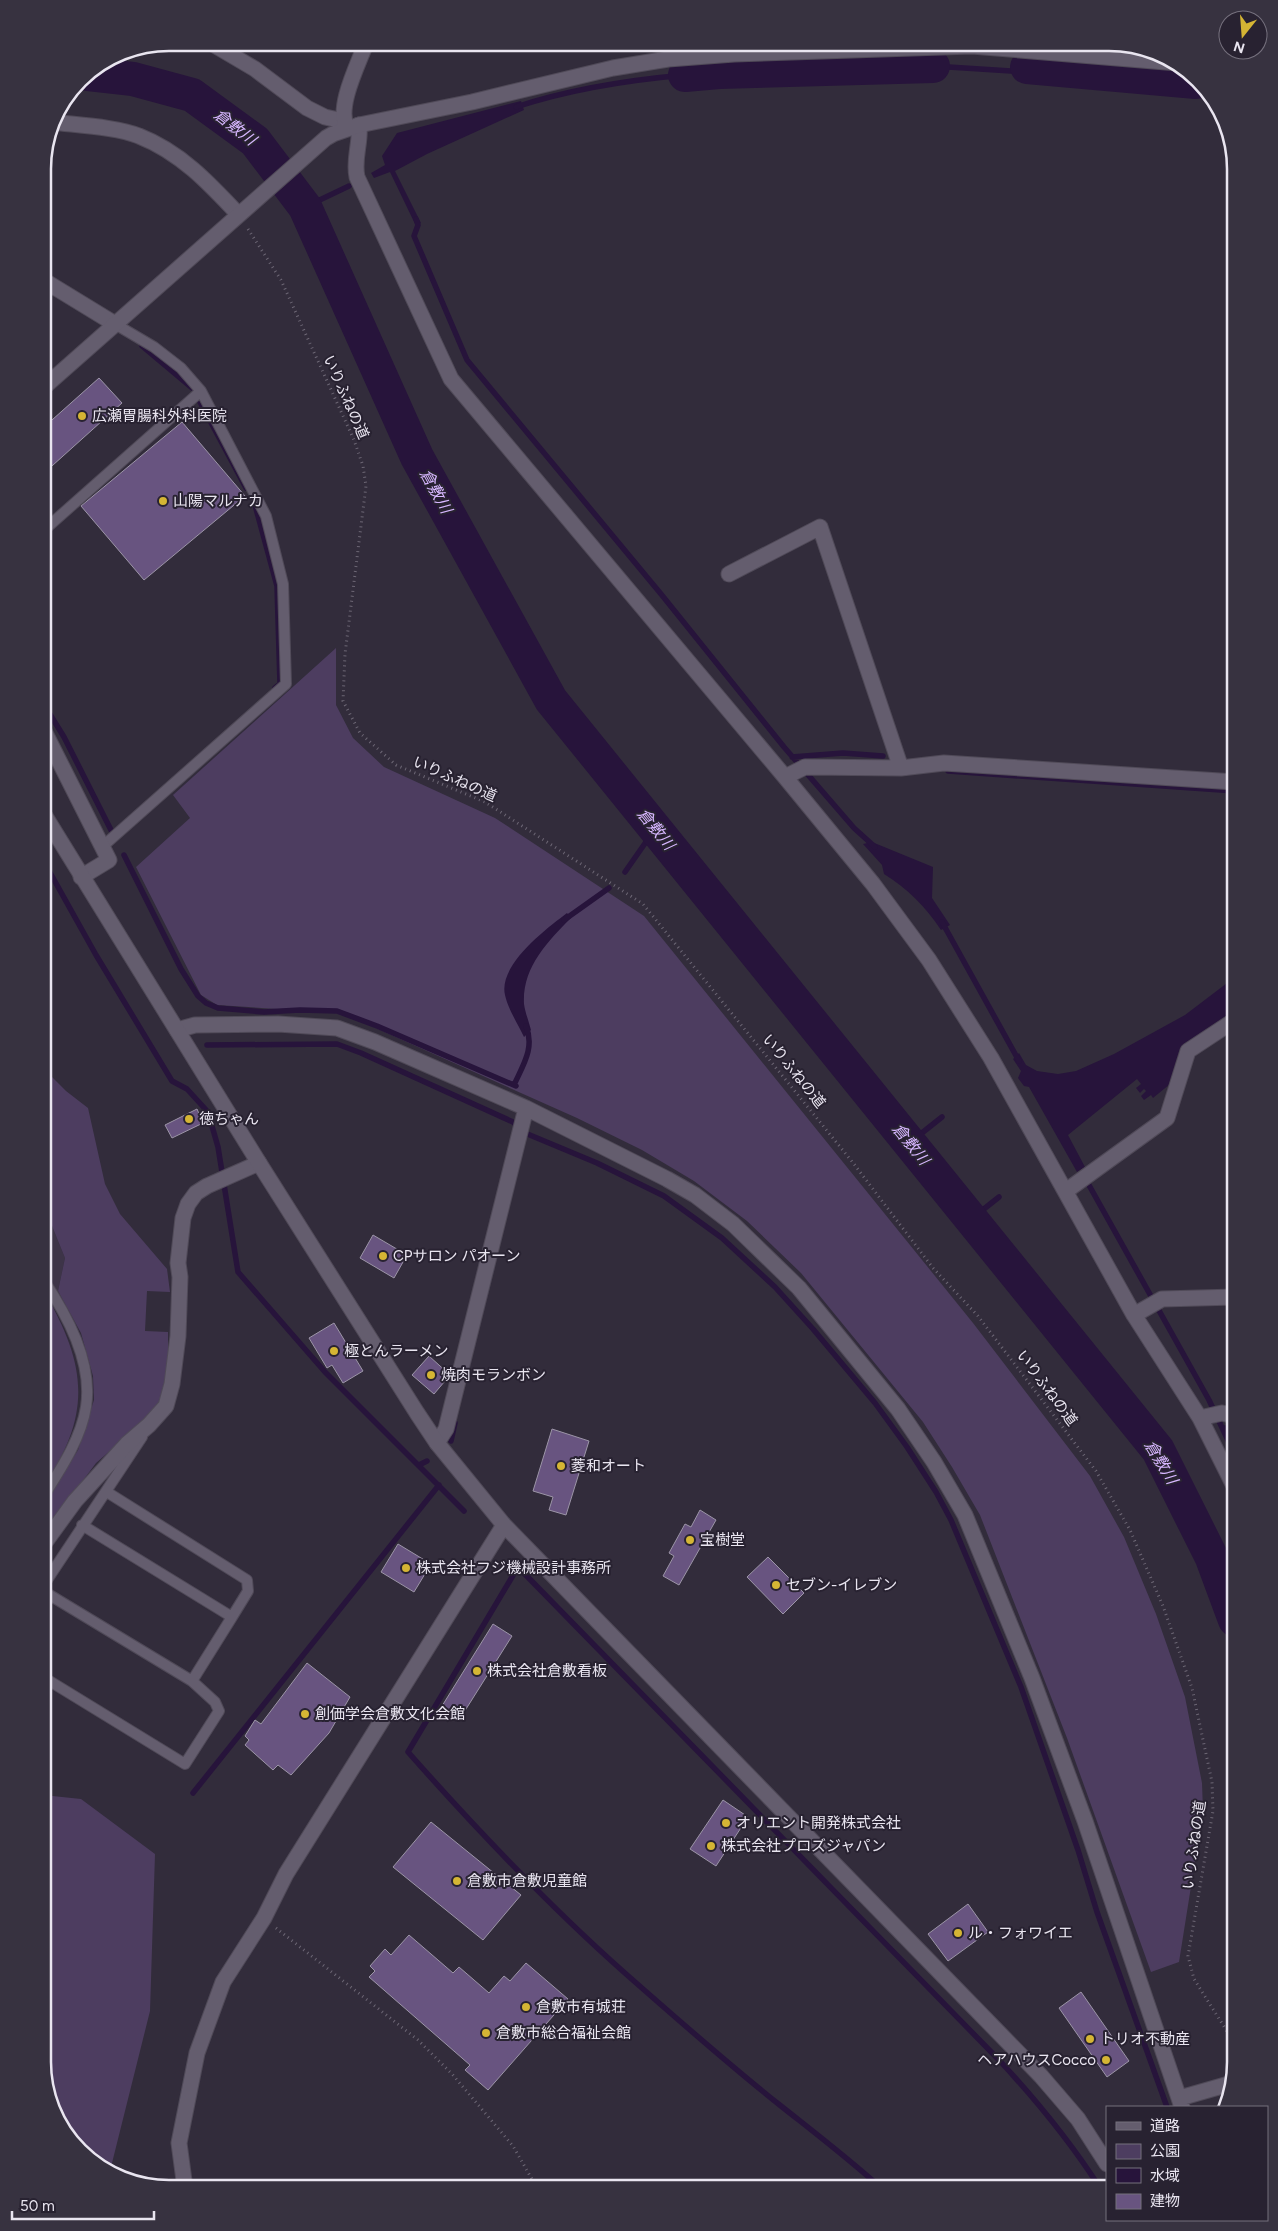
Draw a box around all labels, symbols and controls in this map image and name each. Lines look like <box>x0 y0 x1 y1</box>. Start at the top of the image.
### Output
north arrow <box>1218 10 1268 60</box>
text: N <box>1232 37 1247 57</box>
water label: 倉敷川 <box>210 105 261 150</box>
street label: いりふねの道 <box>319 352 373 442</box>
place label: 広瀬胃腸科外科医院 <box>92 407 227 425</box>
marker: 広瀬胃腸科外科医院 <box>76 410 88 422</box>
water label: 倉敷川 <box>416 465 457 518</box>
place label: 山陽マルナカ <box>173 492 263 510</box>
marker: 山陽マルナカ <box>157 495 169 507</box>
street label: いりふねの道 <box>410 752 500 806</box>
water label: 倉敷川 <box>634 804 680 855</box>
street label: いりふねの道 <box>759 1030 829 1112</box>
place label: 徳ちゃん <box>199 1110 259 1128</box>
marker: 徳ちゃん <box>183 1113 195 1125</box>
water label: 倉敷川 <box>889 1119 935 1170</box>
place label: CPサロン パオーン <box>393 1247 520 1265</box>
marker: CPサロン パオーン <box>377 1250 389 1262</box>
place label: 極とんラーメン <box>344 1342 448 1360</box>
marker: 極とんラーメン <box>328 1345 340 1357</box>
street label: いりふねの道 <box>1013 1347 1081 1429</box>
place label: 焼肉モランボン <box>441 1366 546 1384</box>
marker: 焼肉モランボン <box>425 1369 437 1381</box>
water label: 倉敷川 <box>1140 1437 1183 1489</box>
place label: 菱和オート <box>571 1457 646 1475</box>
marker: 菱和オート <box>555 1460 567 1472</box>
place label: 宝樹堂 <box>700 1531 745 1549</box>
marker: 宝樹堂 <box>684 1534 696 1546</box>
place label: 株式会社フジ機械設計事務所 <box>416 1559 611 1577</box>
marker: 株式会社フジ機械設計事務所 <box>400 1562 412 1574</box>
place label: セブン-イレブン <box>786 1576 897 1594</box>
marker: セブン-イレブン <box>770 1579 782 1591</box>
place label: 株式会社倉敷看板 <box>487 1662 607 1680</box>
marker: 株式会社倉敷看板 <box>471 1665 483 1677</box>
place label: 創価学会倉敷文化会館 <box>315 1705 465 1723</box>
marker: 創価学会倉敷文化会館 <box>299 1708 311 1720</box>
street label: いりふねの道 <box>1179 1799 1209 1891</box>
place label: オリエント開発株式会社 <box>736 1814 901 1832</box>
marker: オリエント開発株式会社 <box>720 1817 732 1829</box>
place label: 株式会社プロズジャパン <box>721 1837 886 1855</box>
marker: 株式会社プロズジャパン <box>705 1840 717 1852</box>
place label: 倉敷市倉敷児童館 <box>467 1872 587 1890</box>
marker: 倉敷市倉敷児童館 <box>451 1875 463 1887</box>
place label: ル・フォワイエ <box>968 1924 1073 1942</box>
marker: ル・フォワイエ <box>952 1927 964 1939</box>
place label: 倉敷市有城荘 <box>536 1998 626 2016</box>
marker: 倉敷市有城荘 <box>520 2001 532 2013</box>
place label: 倉敷市総合福祉会館 <box>496 2024 631 2042</box>
marker: 倉敷市総合福祉会館 <box>480 2027 492 2039</box>
place label: トリオ不動産 <box>1100 2030 1190 2048</box>
marker: トリオ不動産 <box>1084 2033 1096 2045</box>
place label: ヘアハウスCocco <box>977 2051 1096 2069</box>
marker: ヘアハウスCocco <box>1100 2054 1112 2066</box>
legend <box>1106 2106 1268 2221</box>
text: 道路 <box>1150 2117 1180 2135</box>
text: 公園 <box>1150 2142 1180 2160</box>
text: 水域 <box>1150 2167 1180 2185</box>
scale bar <box>12 2188 155 2220</box>
text: 建物 <box>1150 2192 1180 2210</box>
text: 50 m <box>20 2197 55 2215</box>

